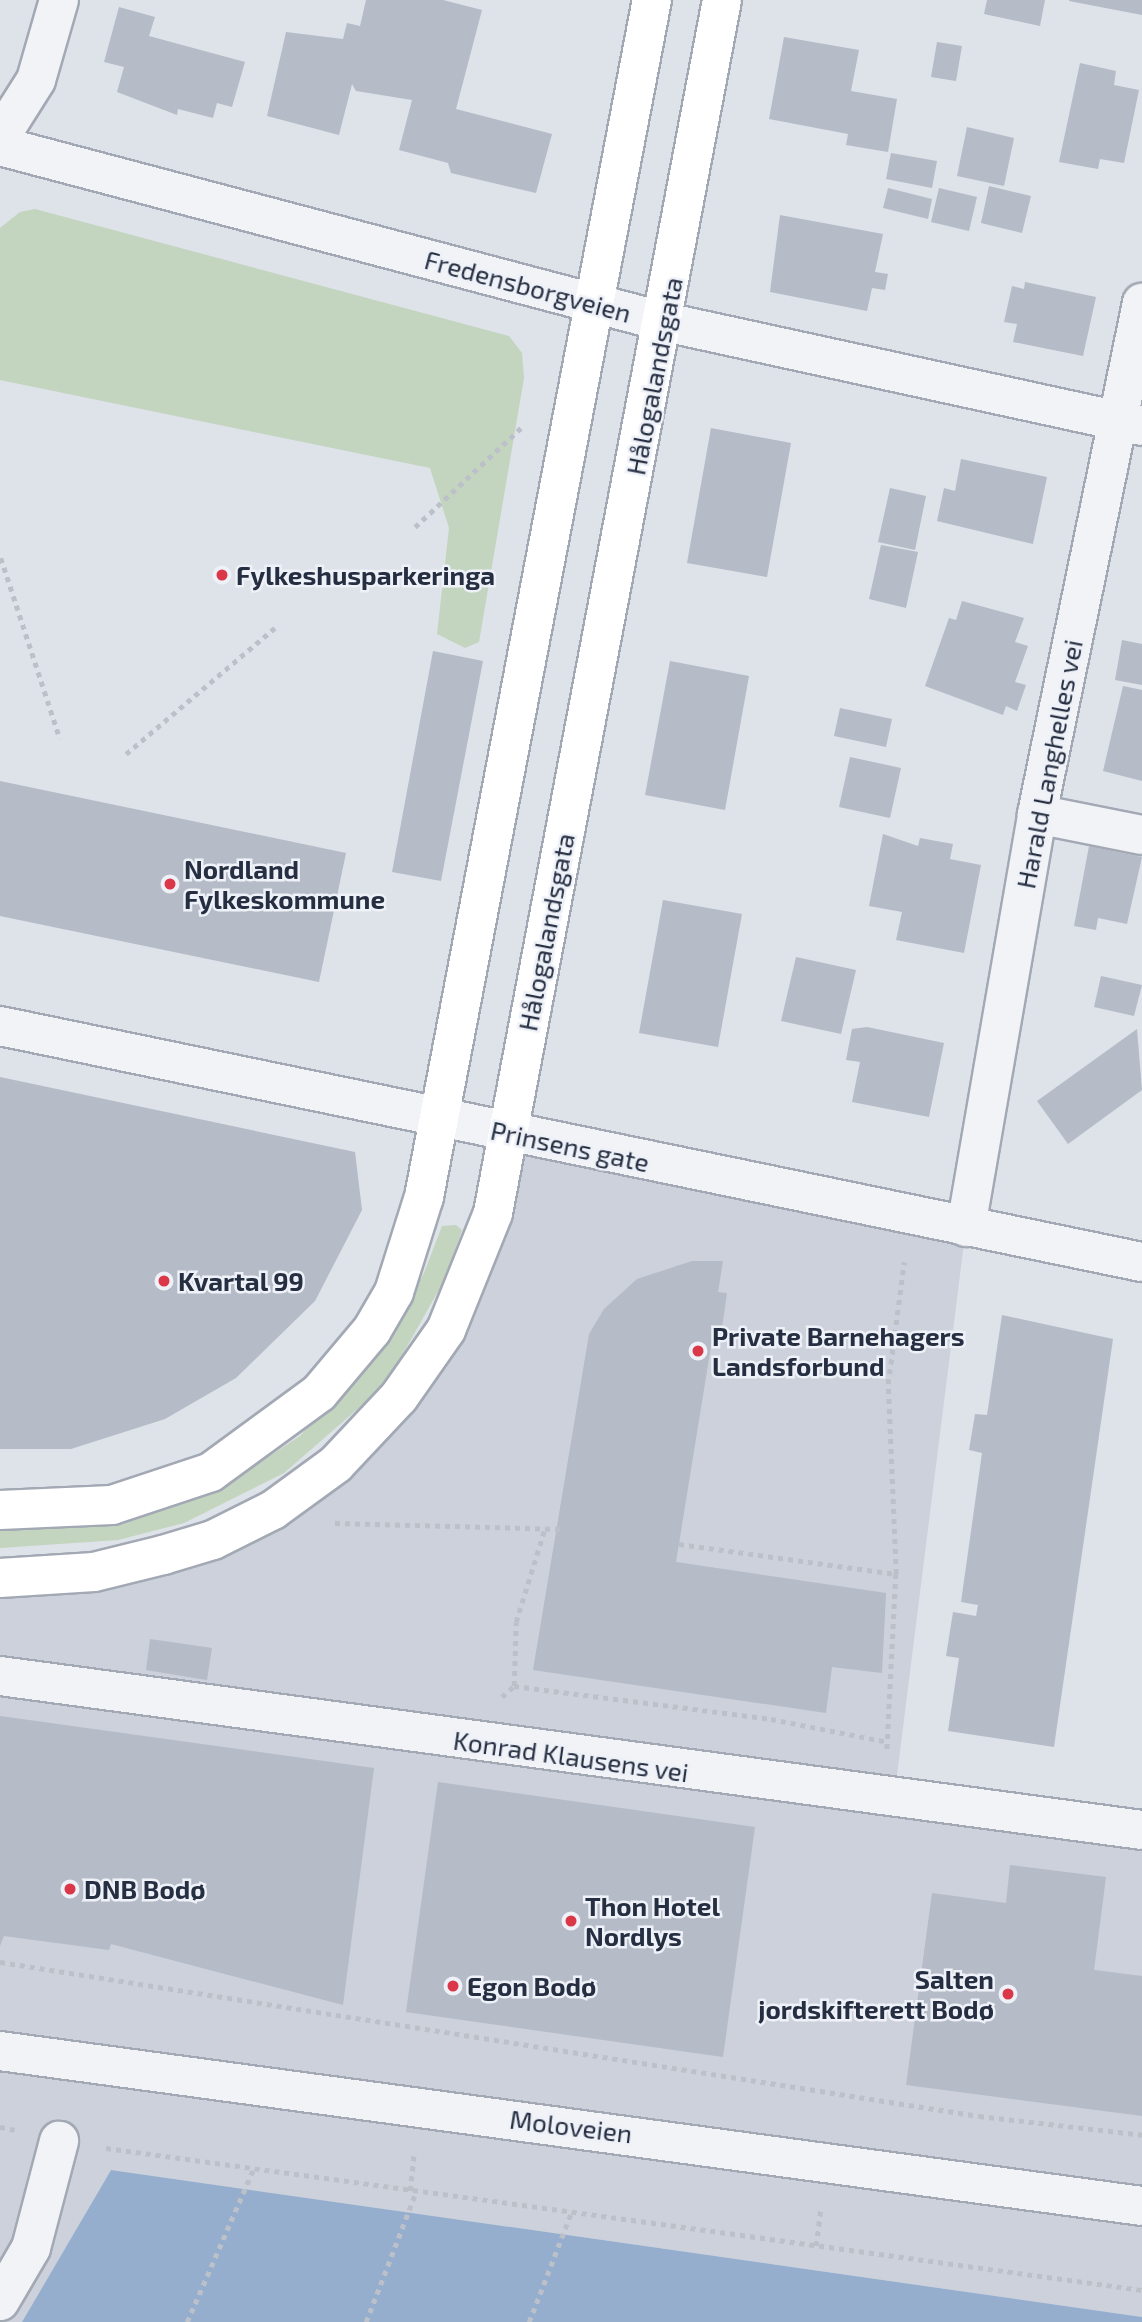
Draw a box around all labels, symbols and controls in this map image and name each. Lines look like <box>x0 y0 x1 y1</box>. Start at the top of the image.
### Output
street label: Fredensborgveien <box>421 243 635 329</box>
street label: Hålogalandsgata <box>620 274 688 478</box>
place label: Fylkeshusparkeringa <box>236 559 495 591</box>
marker: Fylkeshusparkeringa <box>214 567 230 583</box>
street label: Harald Langhelles vei <box>1009 637 1089 891</box>
street label: Hålogalandsgata <box>512 830 580 1034</box>
place label: Nordland Fylkeskommune <box>184 853 385 914</box>
marker: Nordland Fylkeskommune <box>162 876 178 892</box>
street label: Prinsens gate <box>488 1114 652 1178</box>
place label: Kvartal 99 <box>178 1265 304 1297</box>
marker: Kvartal 99 <box>156 1273 172 1289</box>
place label: Private Barnehagers Landsforbund <box>712 1320 964 1382</box>
marker: Private Barnehagers Landsforbund <box>690 1343 706 1359</box>
street label: Konrad Klausens vei <box>451 1724 691 1788</box>
place label: DNB Bodø <box>84 1873 206 1905</box>
marker: DNB Bodø <box>62 1881 78 1897</box>
place label: Thon Hotel Nordlys <box>585 1890 720 1952</box>
marker: Thon Hotel Nordlys <box>563 1913 579 1929</box>
place label: Salten jordskifterett Bodø <box>758 1963 994 2024</box>
place label: Egon Bodø <box>467 1970 596 2002</box>
marker: Egon Bodø <box>445 1978 461 1994</box>
marker: Salten jordskifterett Bodø <box>1000 1986 1016 2002</box>
street label: Moloveien <box>508 2103 634 2149</box>

